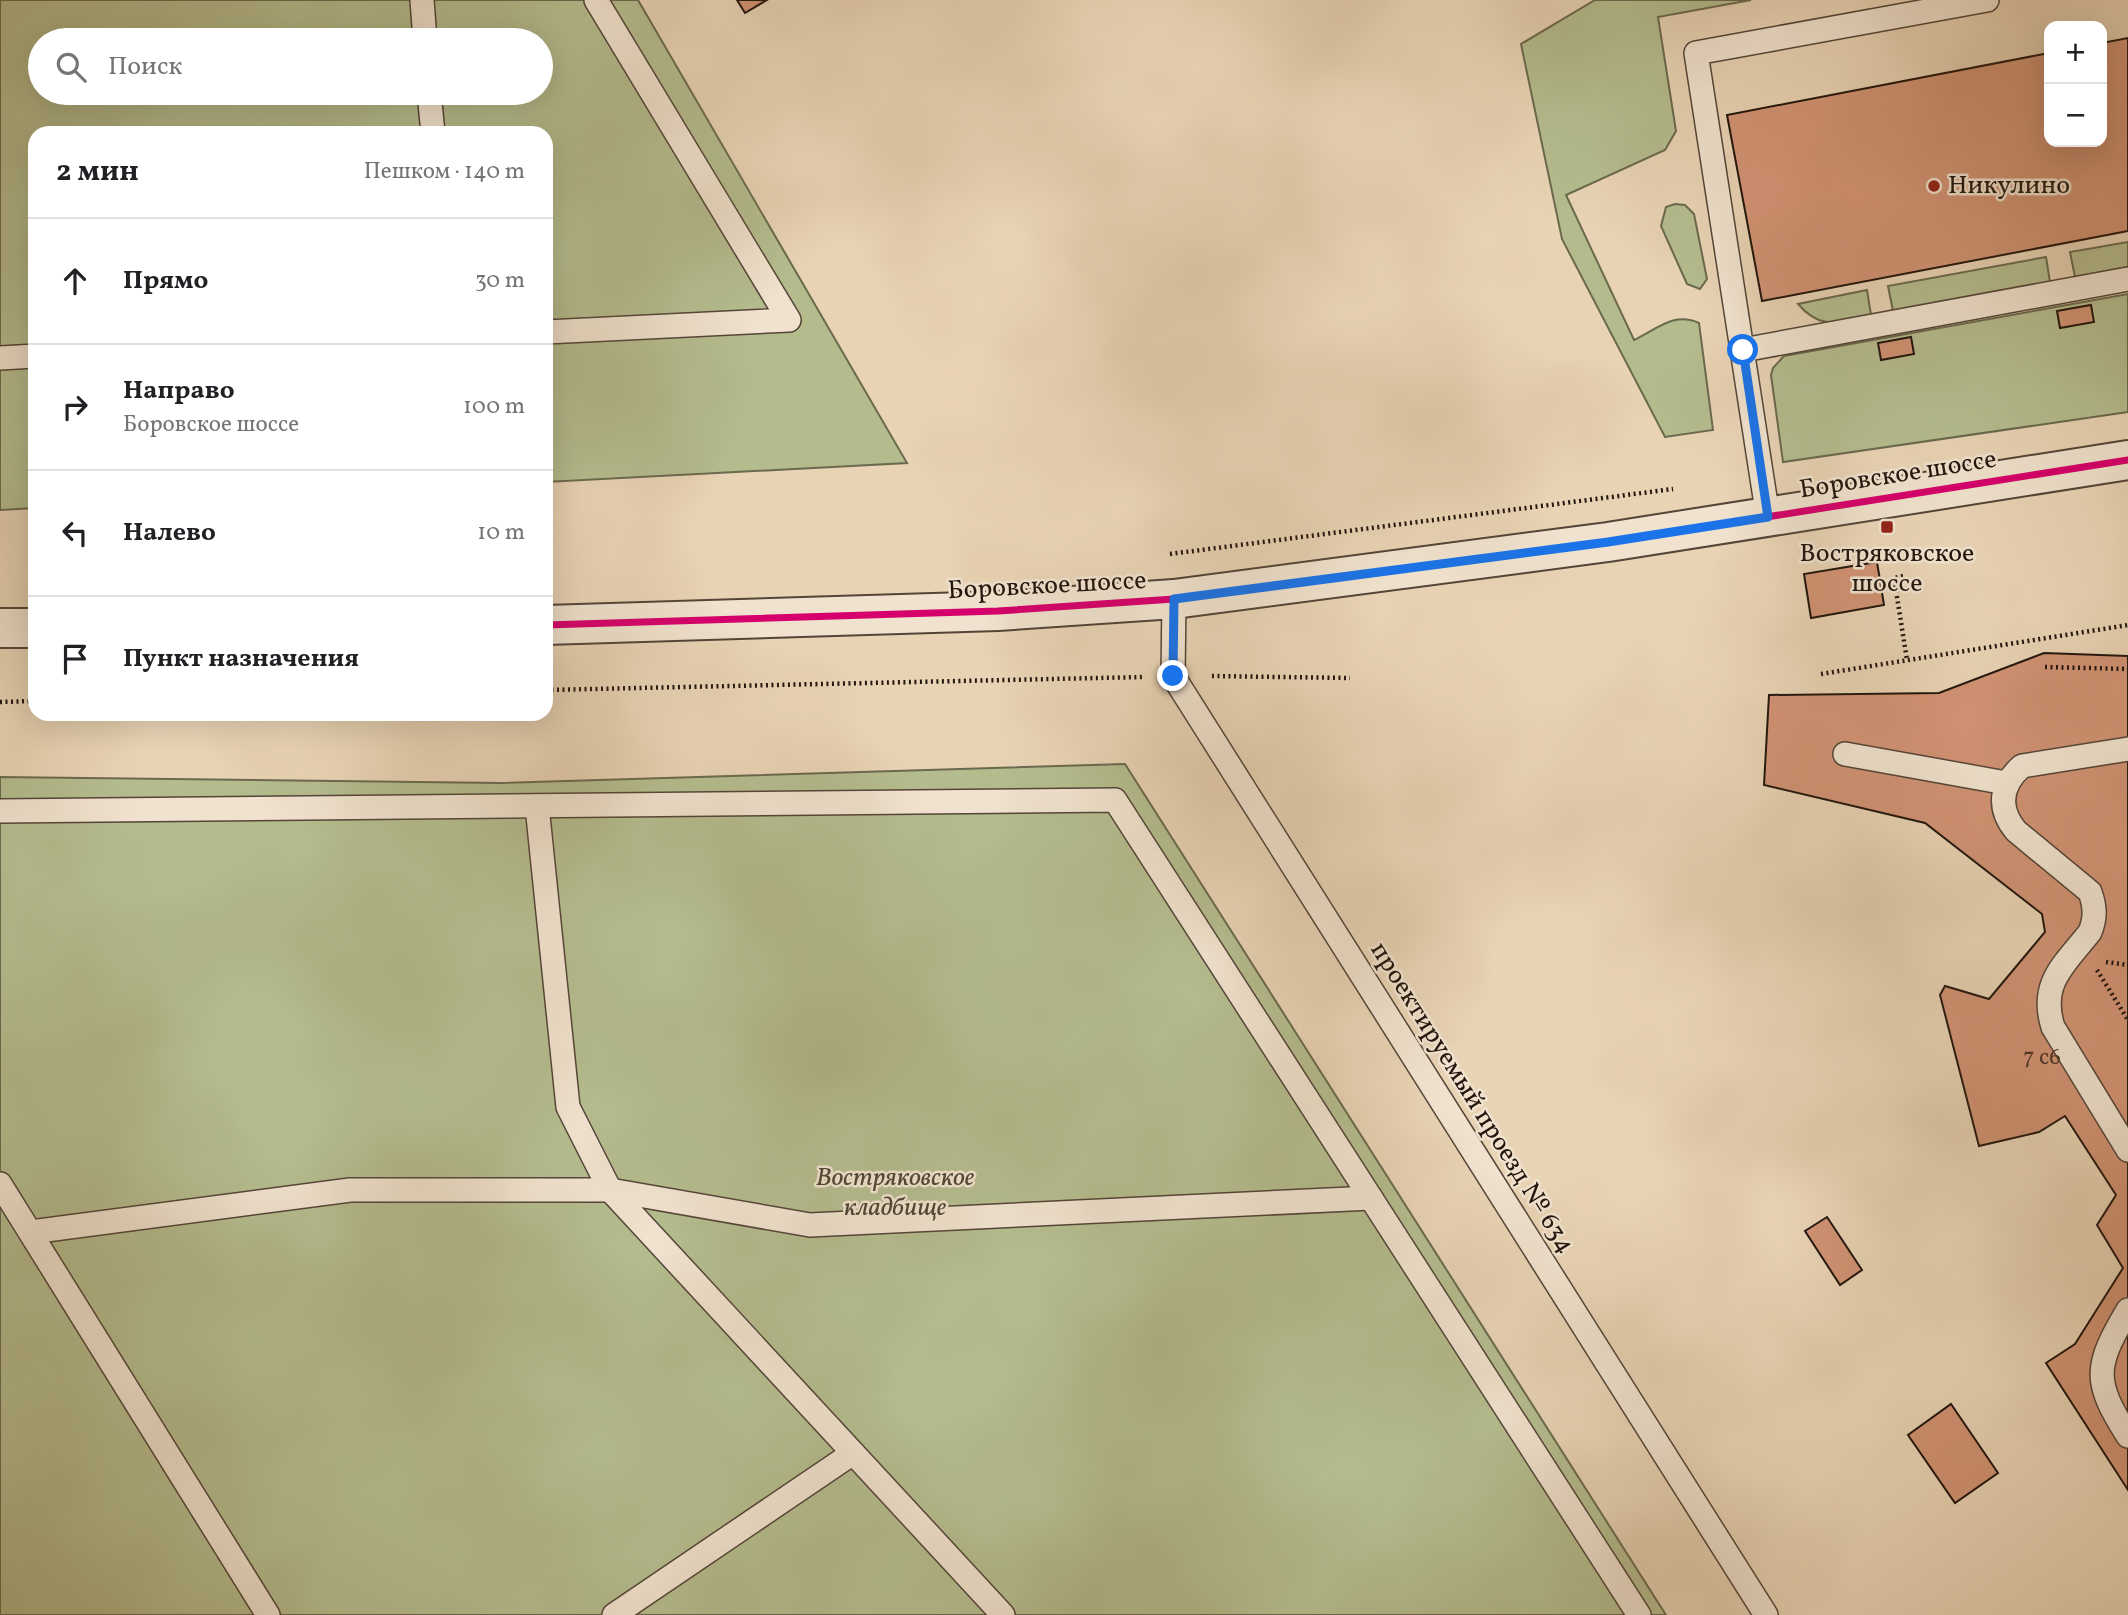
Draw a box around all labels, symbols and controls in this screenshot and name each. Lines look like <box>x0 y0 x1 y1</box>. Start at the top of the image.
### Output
map controls <box>2044 21 2107 147</box>
button: + <box>2044 21 2107 84</box>
search box <box>28 28 553 105</box>
icon: search <box>52 48 90 86</box>
text: Поиск <box>108 49 182 85</box>
button: − <box>2044 84 2107 147</box>
text: 2 мин <box>56 151 139 193</box>
text: Пешком · 140 m <box>364 156 525 188</box>
place label: Никулино <box>1948 168 2070 204</box>
marker: Никулино <box>1926 178 1942 194</box>
icon: ahead <box>56 262 94 300</box>
text: Прямо <box>123 263 208 299</box>
text: 30 m <box>475 265 525 297</box>
route start <box>1727 334 1758 365</box>
text: Направо <box>123 373 235 409</box>
icon: right <box>56 388 94 426</box>
text: 100 m <box>463 391 525 423</box>
text: Боровское шоссе <box>123 409 299 441</box>
street label: Боровское шоссе <box>1797 442 1999 508</box>
icon: left <box>56 514 94 552</box>
text: Налево <box>123 515 216 551</box>
text: 10 m <box>477 517 525 549</box>
marker: Востряковское шоссе <box>1879 519 1895 535</box>
place label: Востряковское шоссе <box>1800 536 1974 602</box>
street label: Боровское шоссе <box>947 563 1147 609</box>
icon: arrive <box>56 640 94 678</box>
text: Пункт назначения <box>123 641 359 677</box>
route end <box>1157 660 1188 691</box>
street label: проектируемый проезд № 634 <box>1361 935 1583 1261</box>
house number: 7 с6 <box>2023 1042 2061 1074</box>
park label: Востряковское кладбище <box>816 1160 975 1226</box>

